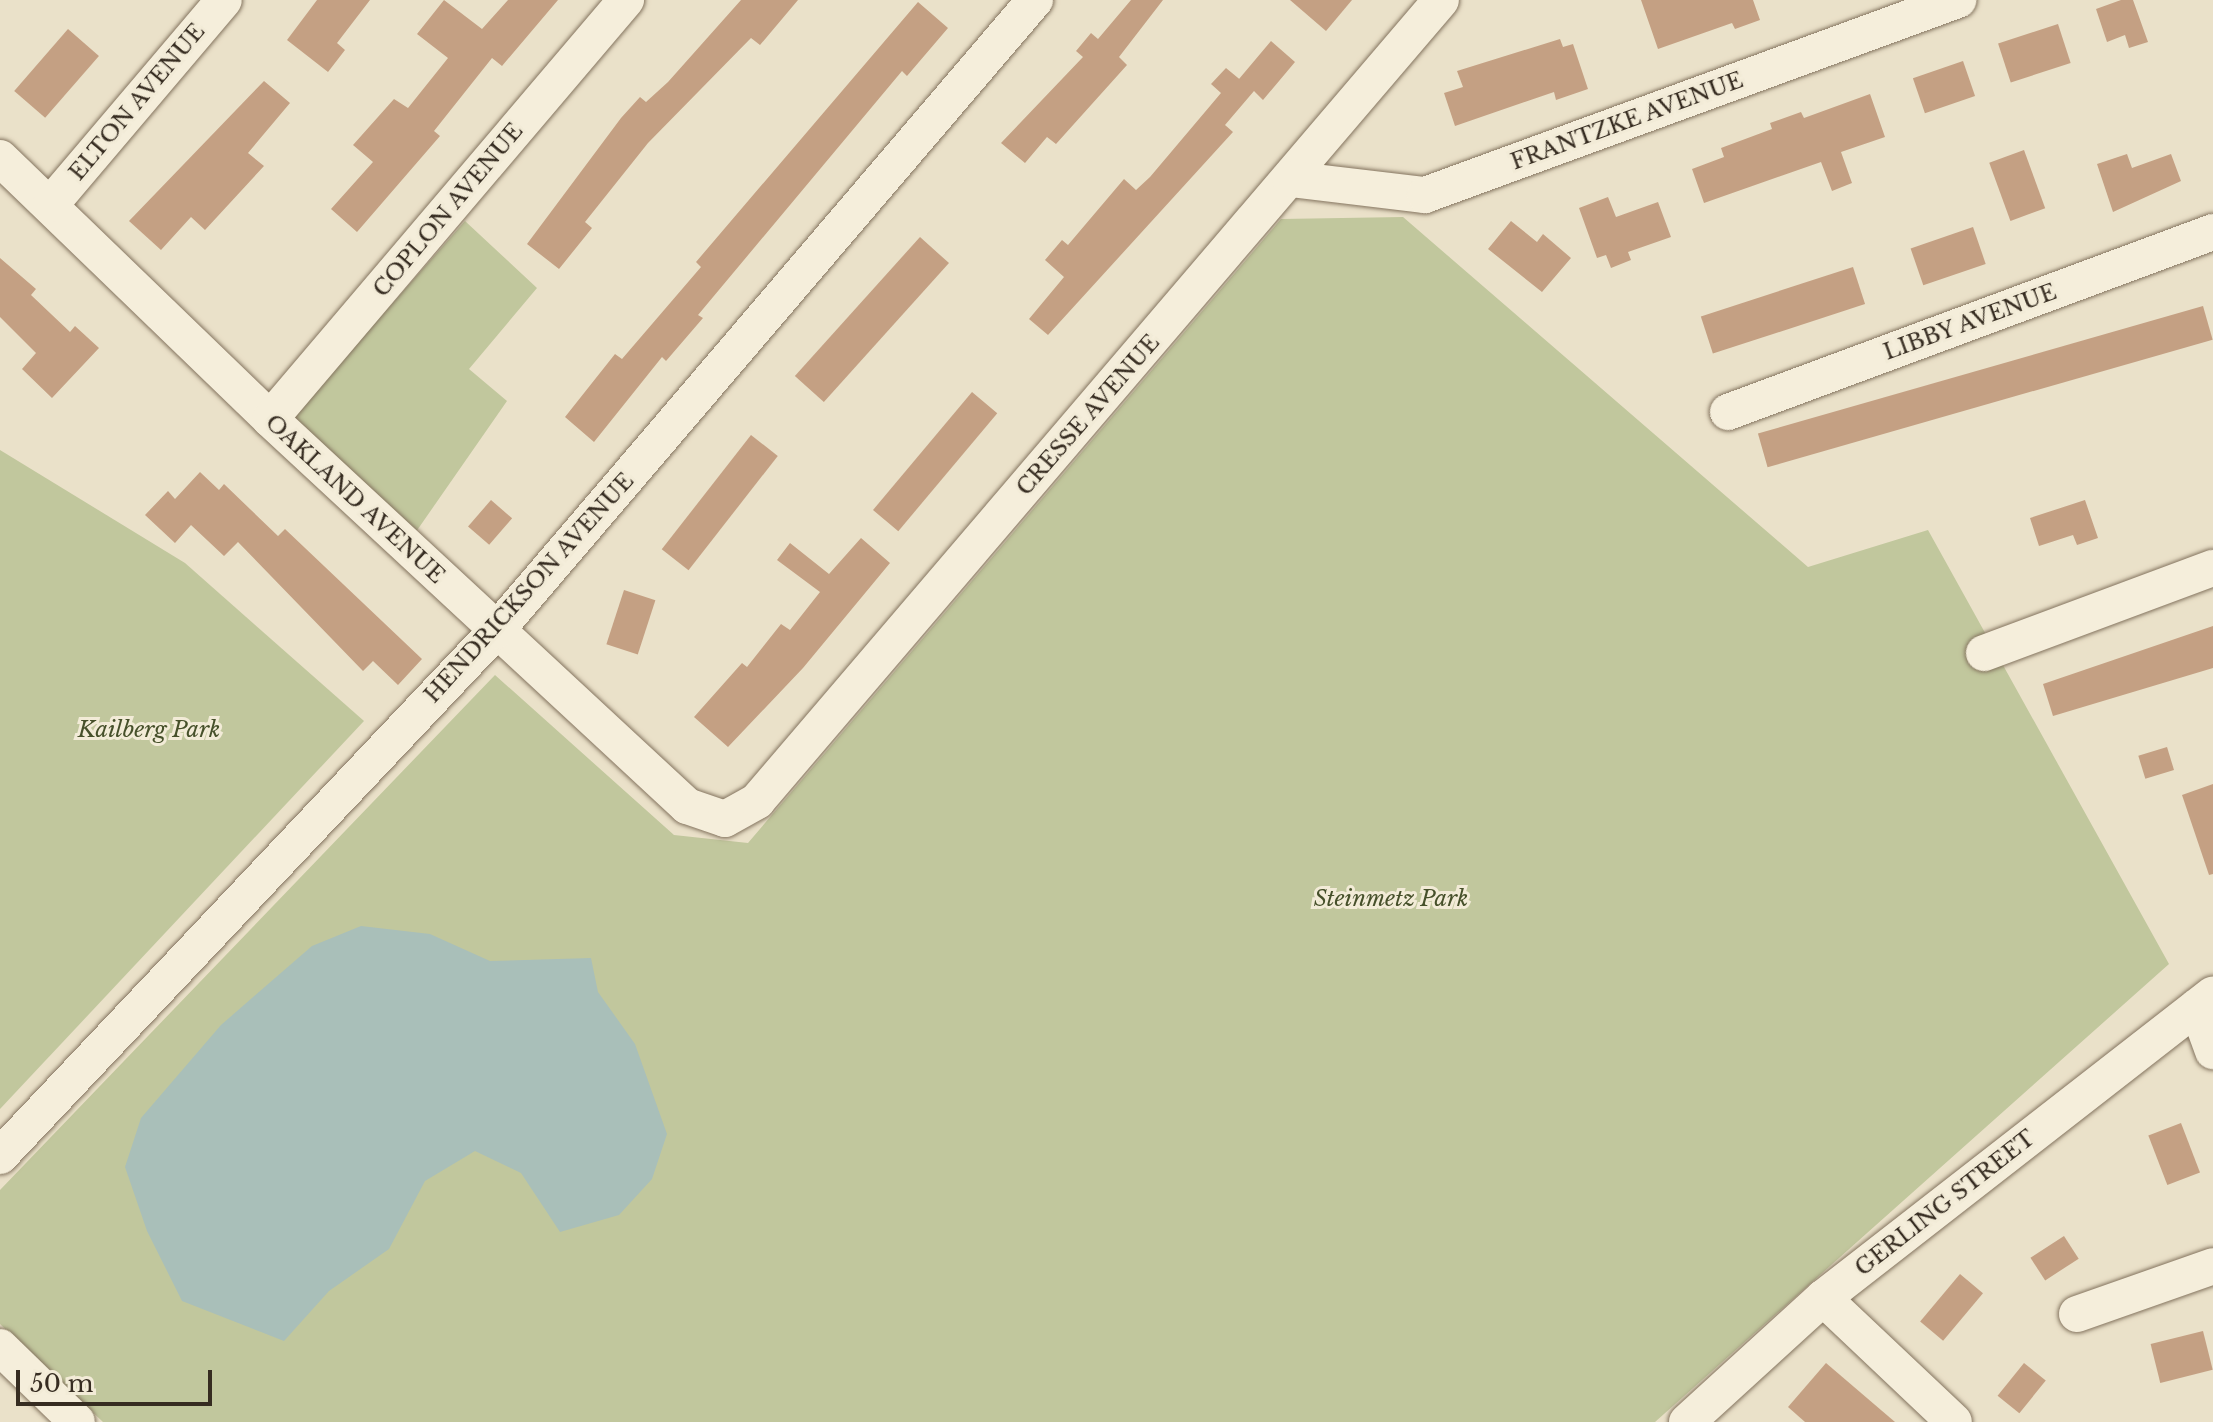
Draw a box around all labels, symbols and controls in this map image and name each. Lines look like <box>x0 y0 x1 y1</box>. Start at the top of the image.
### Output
street label: ELTON AVENUE <box>64 18 210 186</box>
street label: FRANTZKE AVENUE <box>1507 66 1747 176</box>
street label: COPLON AVENUE <box>367 118 529 302</box>
street label: LIBBY AVENUE <box>1879 278 2061 366</box>
street label: CRESSE AVENUE <box>1011 329 1165 501</box>
street label: OAKLAND AVENUE <box>260 409 450 589</box>
street label: HENDRICKSON AVENUE <box>419 468 639 708</box>
park label: Kailberg Park <box>78 717 220 743</box>
park label: Steinmetz Park <box>1314 886 1468 912</box>
street label: GERLING STREET <box>1850 1124 2040 1282</box>
scale bar <box>20 1354 216 1404</box>
text: 50 m <box>30 1369 93 1398</box>

